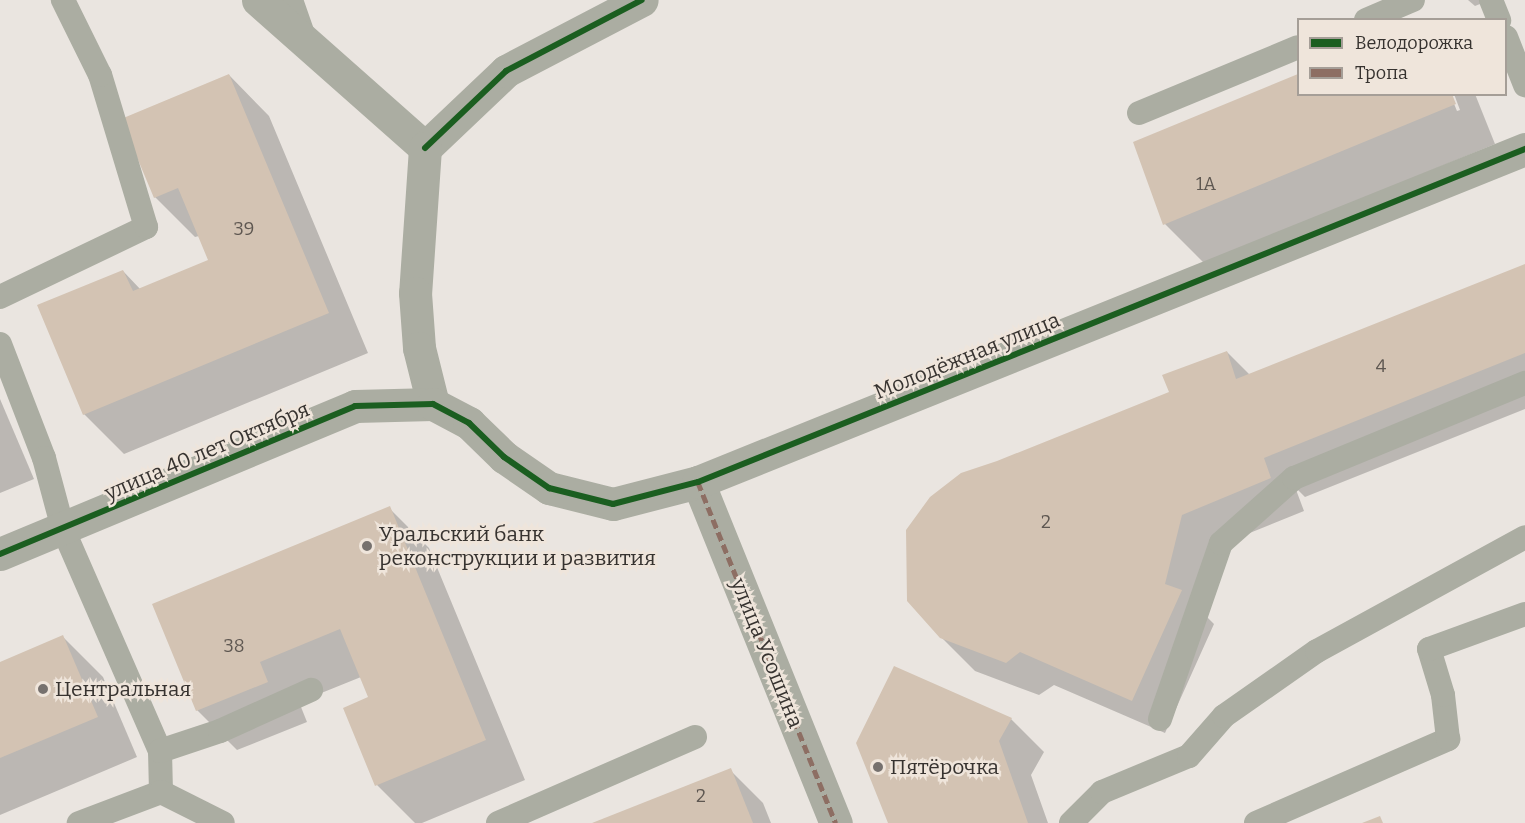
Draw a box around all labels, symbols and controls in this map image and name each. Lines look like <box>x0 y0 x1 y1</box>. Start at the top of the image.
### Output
legend <box>1297 18 1507 96</box>
text: Велодорожка <box>1355 32 1473 54</box>
text: Тропа <box>1355 62 1408 84</box>
house number: 1А <box>1196 173 1216 195</box>
house number: 39 <box>234 218 254 240</box>
street label: Молодёжная улица <box>870 307 1064 405</box>
house number: 4 <box>1376 355 1386 377</box>
street label: улица 40 лет Октября <box>101 396 313 506</box>
house number: 2 <box>1041 511 1051 533</box>
place label: Уральский банк реконструкции и развития <box>379 521 656 571</box>
marker: Уральский банк реконструкции и развития <box>360 539 374 553</box>
street label: улица Усошина <box>726 575 808 731</box>
house number: 38 <box>223 635 245 657</box>
place label: Центральная <box>55 676 191 702</box>
marker: Центральная <box>36 682 50 696</box>
place label: Пятёрочка <box>890 754 999 780</box>
marker: Пятёрочка <box>871 760 885 774</box>
house number: 2 <box>696 785 706 807</box>

